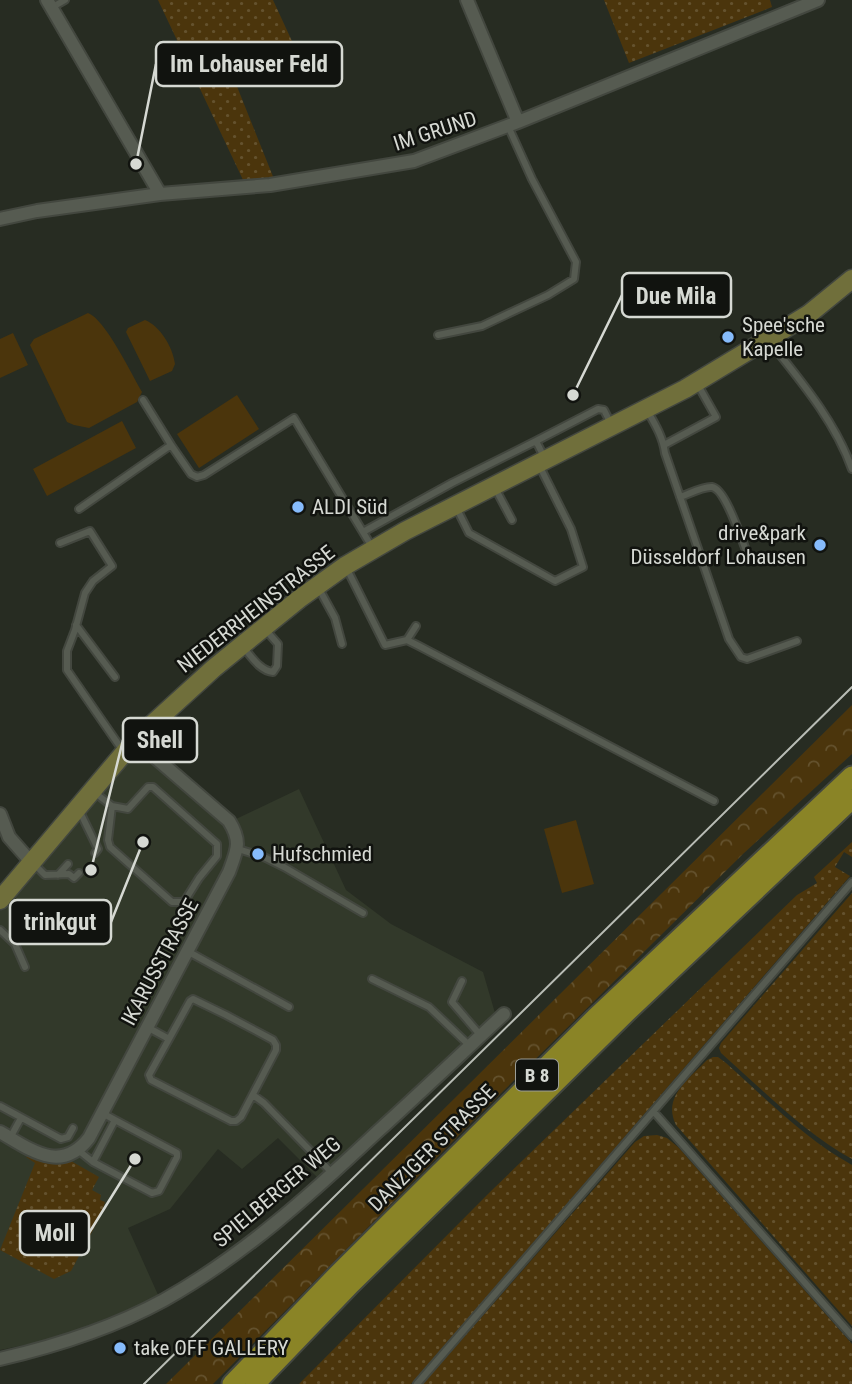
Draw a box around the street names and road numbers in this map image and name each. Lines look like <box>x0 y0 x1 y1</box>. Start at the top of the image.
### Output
street label: IM GRUND <box>390 106 480 156</box>
street label: NIEDERRHEINSTRASSE <box>173 540 339 678</box>
street label: IKARUSSTRASSE <box>117 895 203 1029</box>
road number: B 8 <box>516 1060 558 1091</box>
street label: DANZIGER STRASSE <box>364 1080 500 1216</box>
street label: SPIELBERGER WEG <box>208 1132 346 1252</box>

